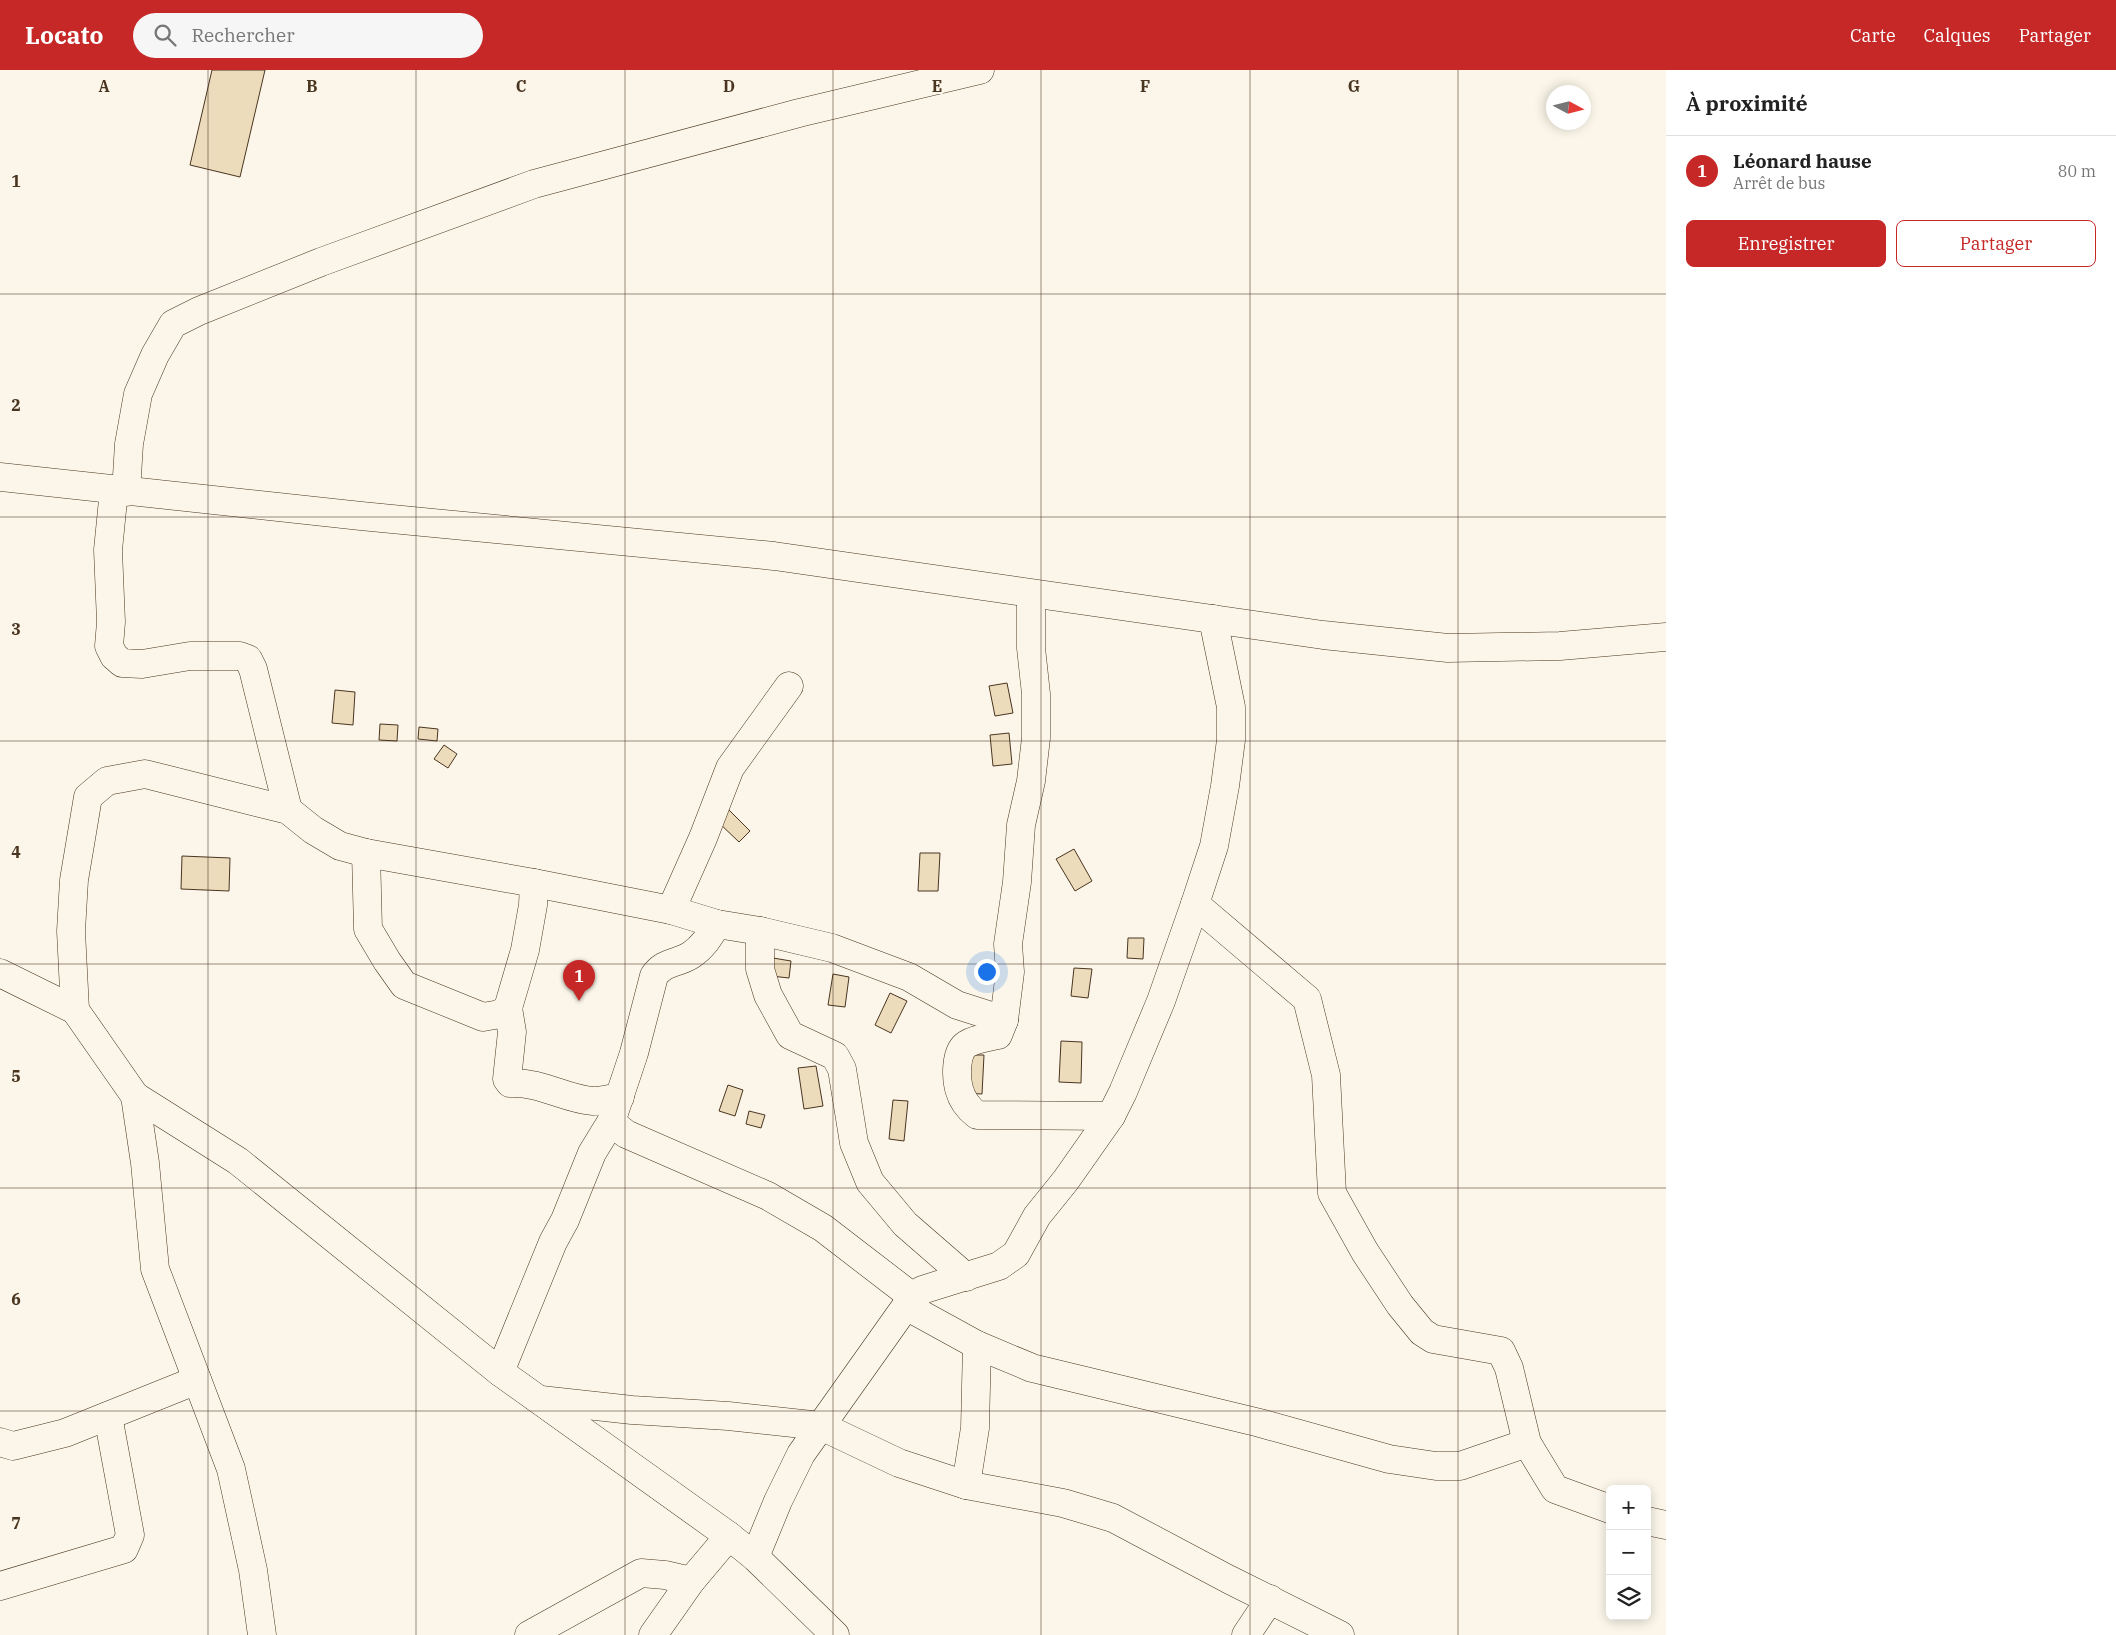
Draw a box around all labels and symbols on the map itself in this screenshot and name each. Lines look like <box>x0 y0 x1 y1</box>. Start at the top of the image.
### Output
text: A <box>98 76 110 96</box>
text: B <box>306 76 318 96</box>
text: C <box>516 76 526 96</box>
text: D <box>723 76 735 96</box>
text: E <box>932 76 942 96</box>
text: F <box>1140 76 1150 96</box>
text: G <box>1348 76 1360 96</box>
north arrow <box>1546 85 1591 130</box>
text: 1 <box>11 171 21 191</box>
text: 2 <box>11 395 21 415</box>
text: 3 <box>11 619 21 639</box>
text: 4 <box>11 842 21 862</box>
your location <box>974 959 1000 985</box>
pin: 1 <box>563 960 595 1001</box>
text: 5 <box>11 1066 21 1086</box>
text: 6 <box>11 1289 21 1309</box>
text: 7 <box>11 1513 21 1533</box>

